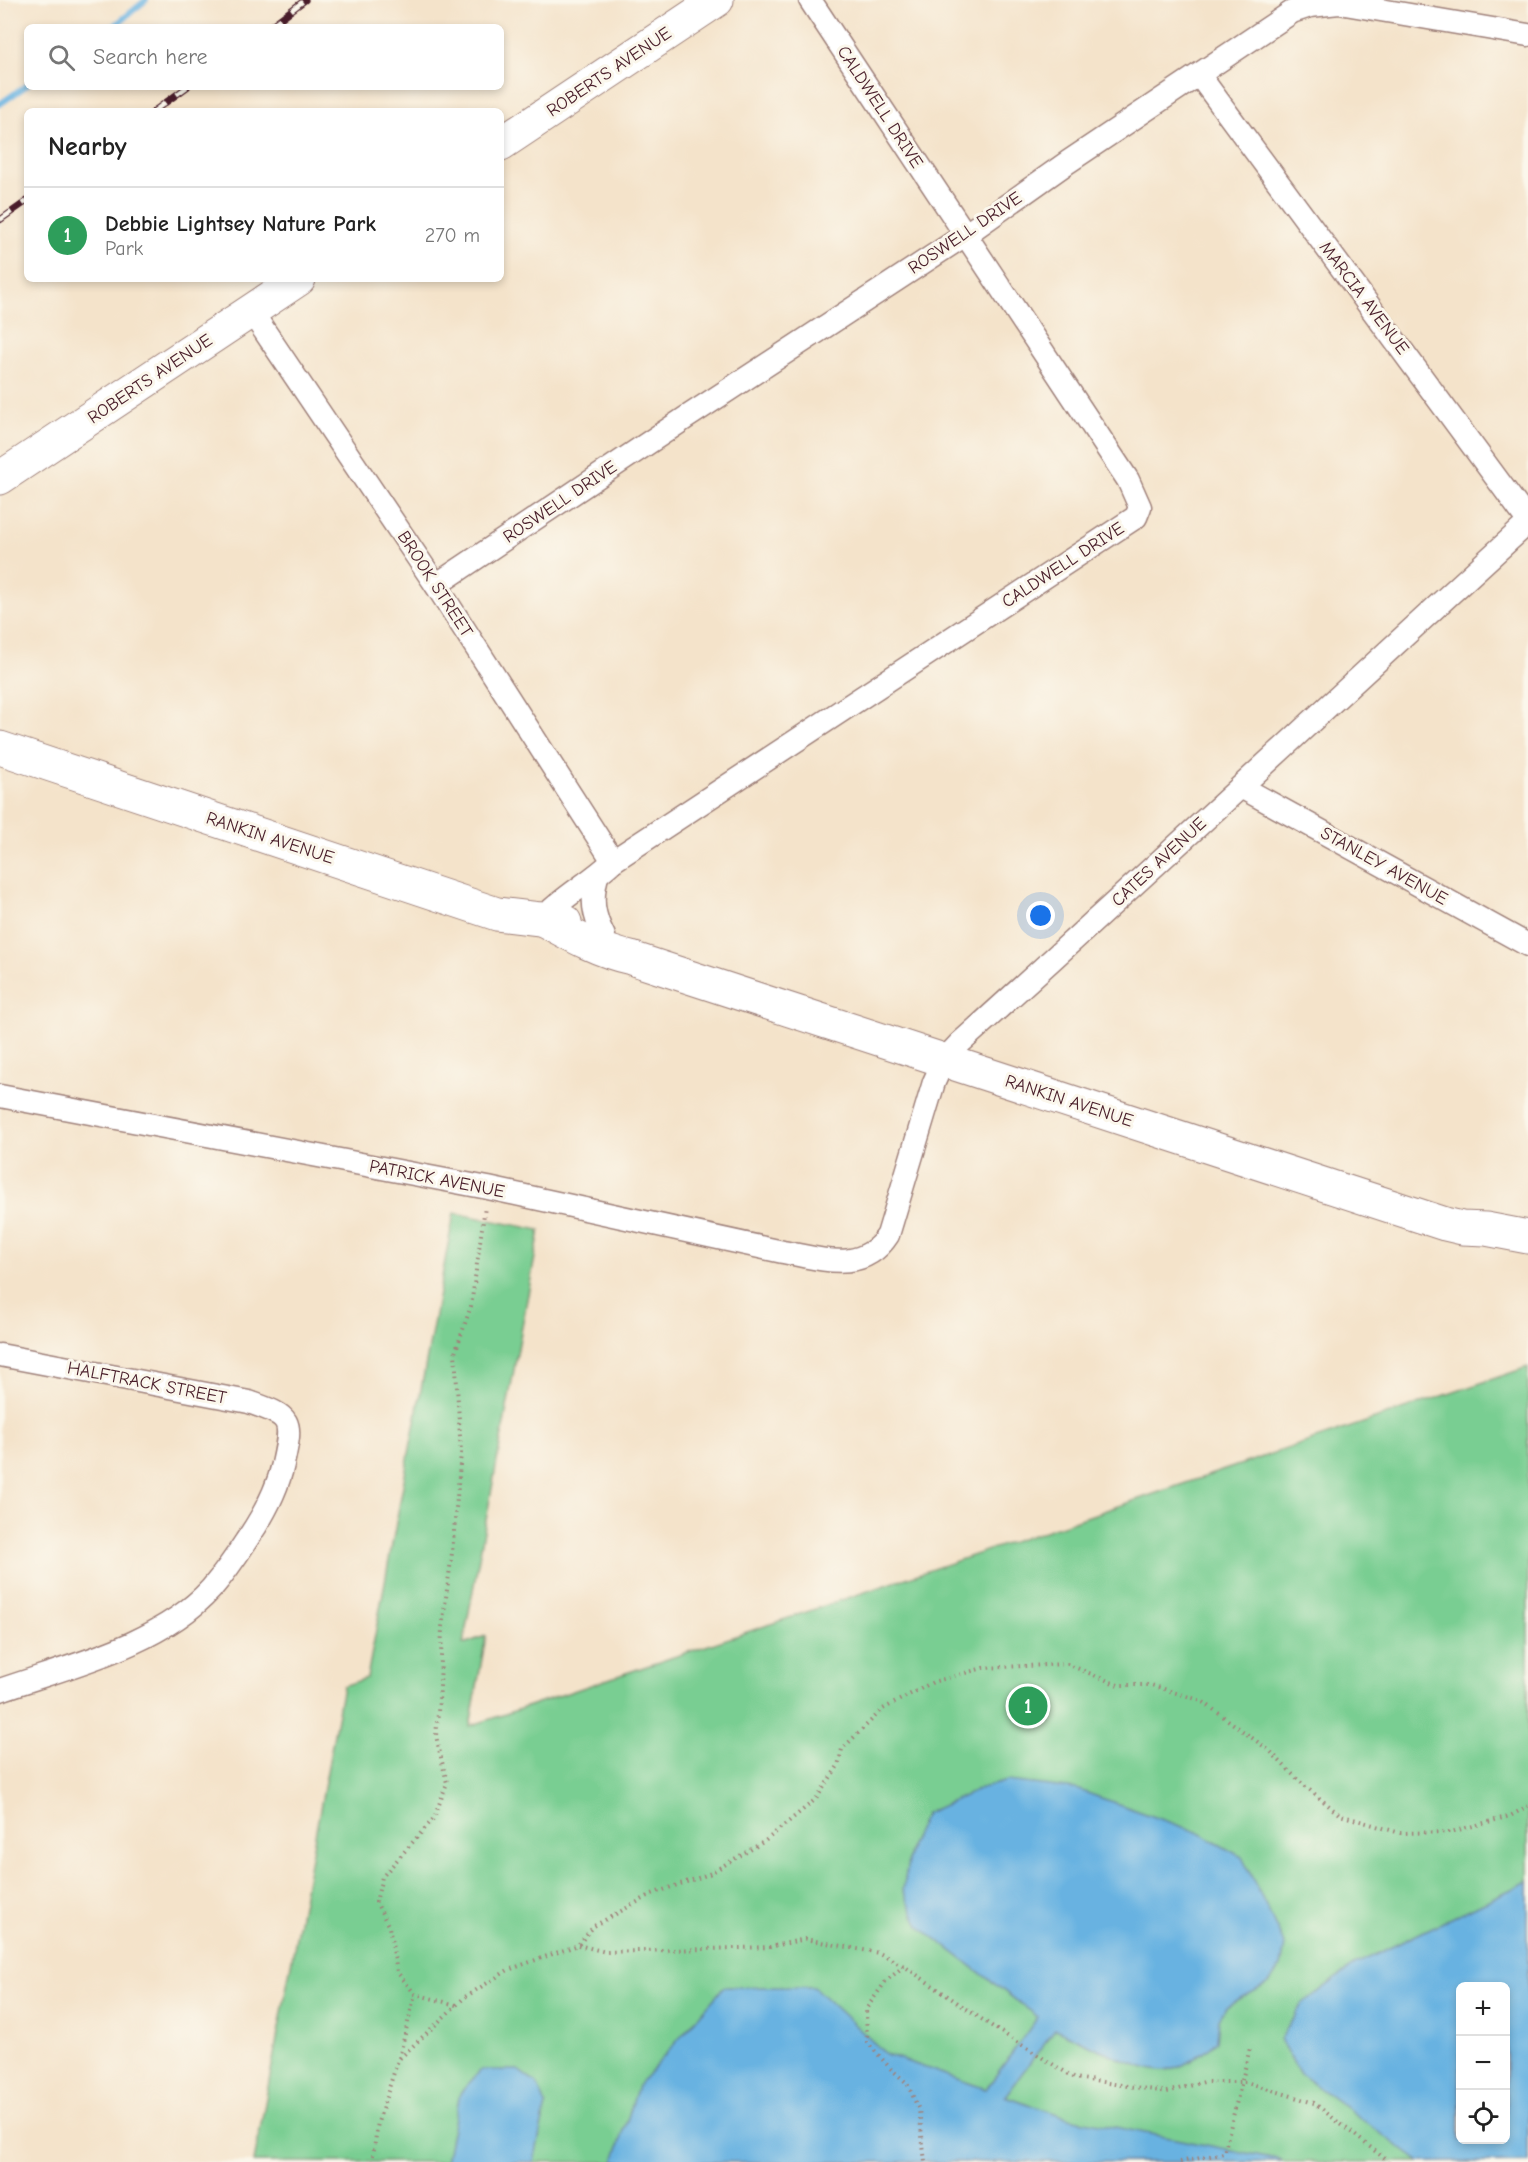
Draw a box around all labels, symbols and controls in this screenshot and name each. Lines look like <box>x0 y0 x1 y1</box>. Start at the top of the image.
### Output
street label: ROBERTS AVENUE <box>543 22 675 121</box>
search box <box>24 24 504 90</box>
icon: search <box>45 41 78 74</box>
street label: CALDWELL DRIVE <box>833 42 927 172</box>
text: Search here <box>93 44 208 70</box>
text: Nearby <box>48 132 127 162</box>
street label: ROSWELL DRIVE <box>904 187 1026 279</box>
text: Debbie Lightsey Nature Park <box>105 211 376 237</box>
text: 1 <box>64 224 71 247</box>
text: 270 m <box>425 224 480 247</box>
text: Park <box>105 237 143 260</box>
street label: MARCIA AVENUE <box>1315 237 1413 359</box>
street label: ROBERTS AVENUE <box>84 329 216 428</box>
street label: ROSWELL DRIVE <box>499 456 621 548</box>
street label: CALDWELL DRIVE <box>998 518 1128 612</box>
street label: BROOK STREET <box>393 527 477 642</box>
street label: RANKIN AVENUE <box>203 807 337 869</box>
street label: CATES AVENUE <box>1107 813 1211 911</box>
street label: STANLEY AVENUE <box>1317 822 1451 910</box>
your location <box>1026 901 1055 930</box>
street label: RANKIN AVENUE <box>1002 1070 1136 1132</box>
street label: PATRICK AVENUE <box>367 1156 507 1202</box>
street label: HALFTRACK STREET <box>66 1357 229 1409</box>
pin: 1 <box>1008 1684 1048 1728</box>
map controls <box>1456 1982 1510 2144</box>
button: + <box>1456 1982 1510 2036</box>
button: − <box>1456 2036 1510 2090</box>
button: locate <box>1456 2090 1510 2144</box>

